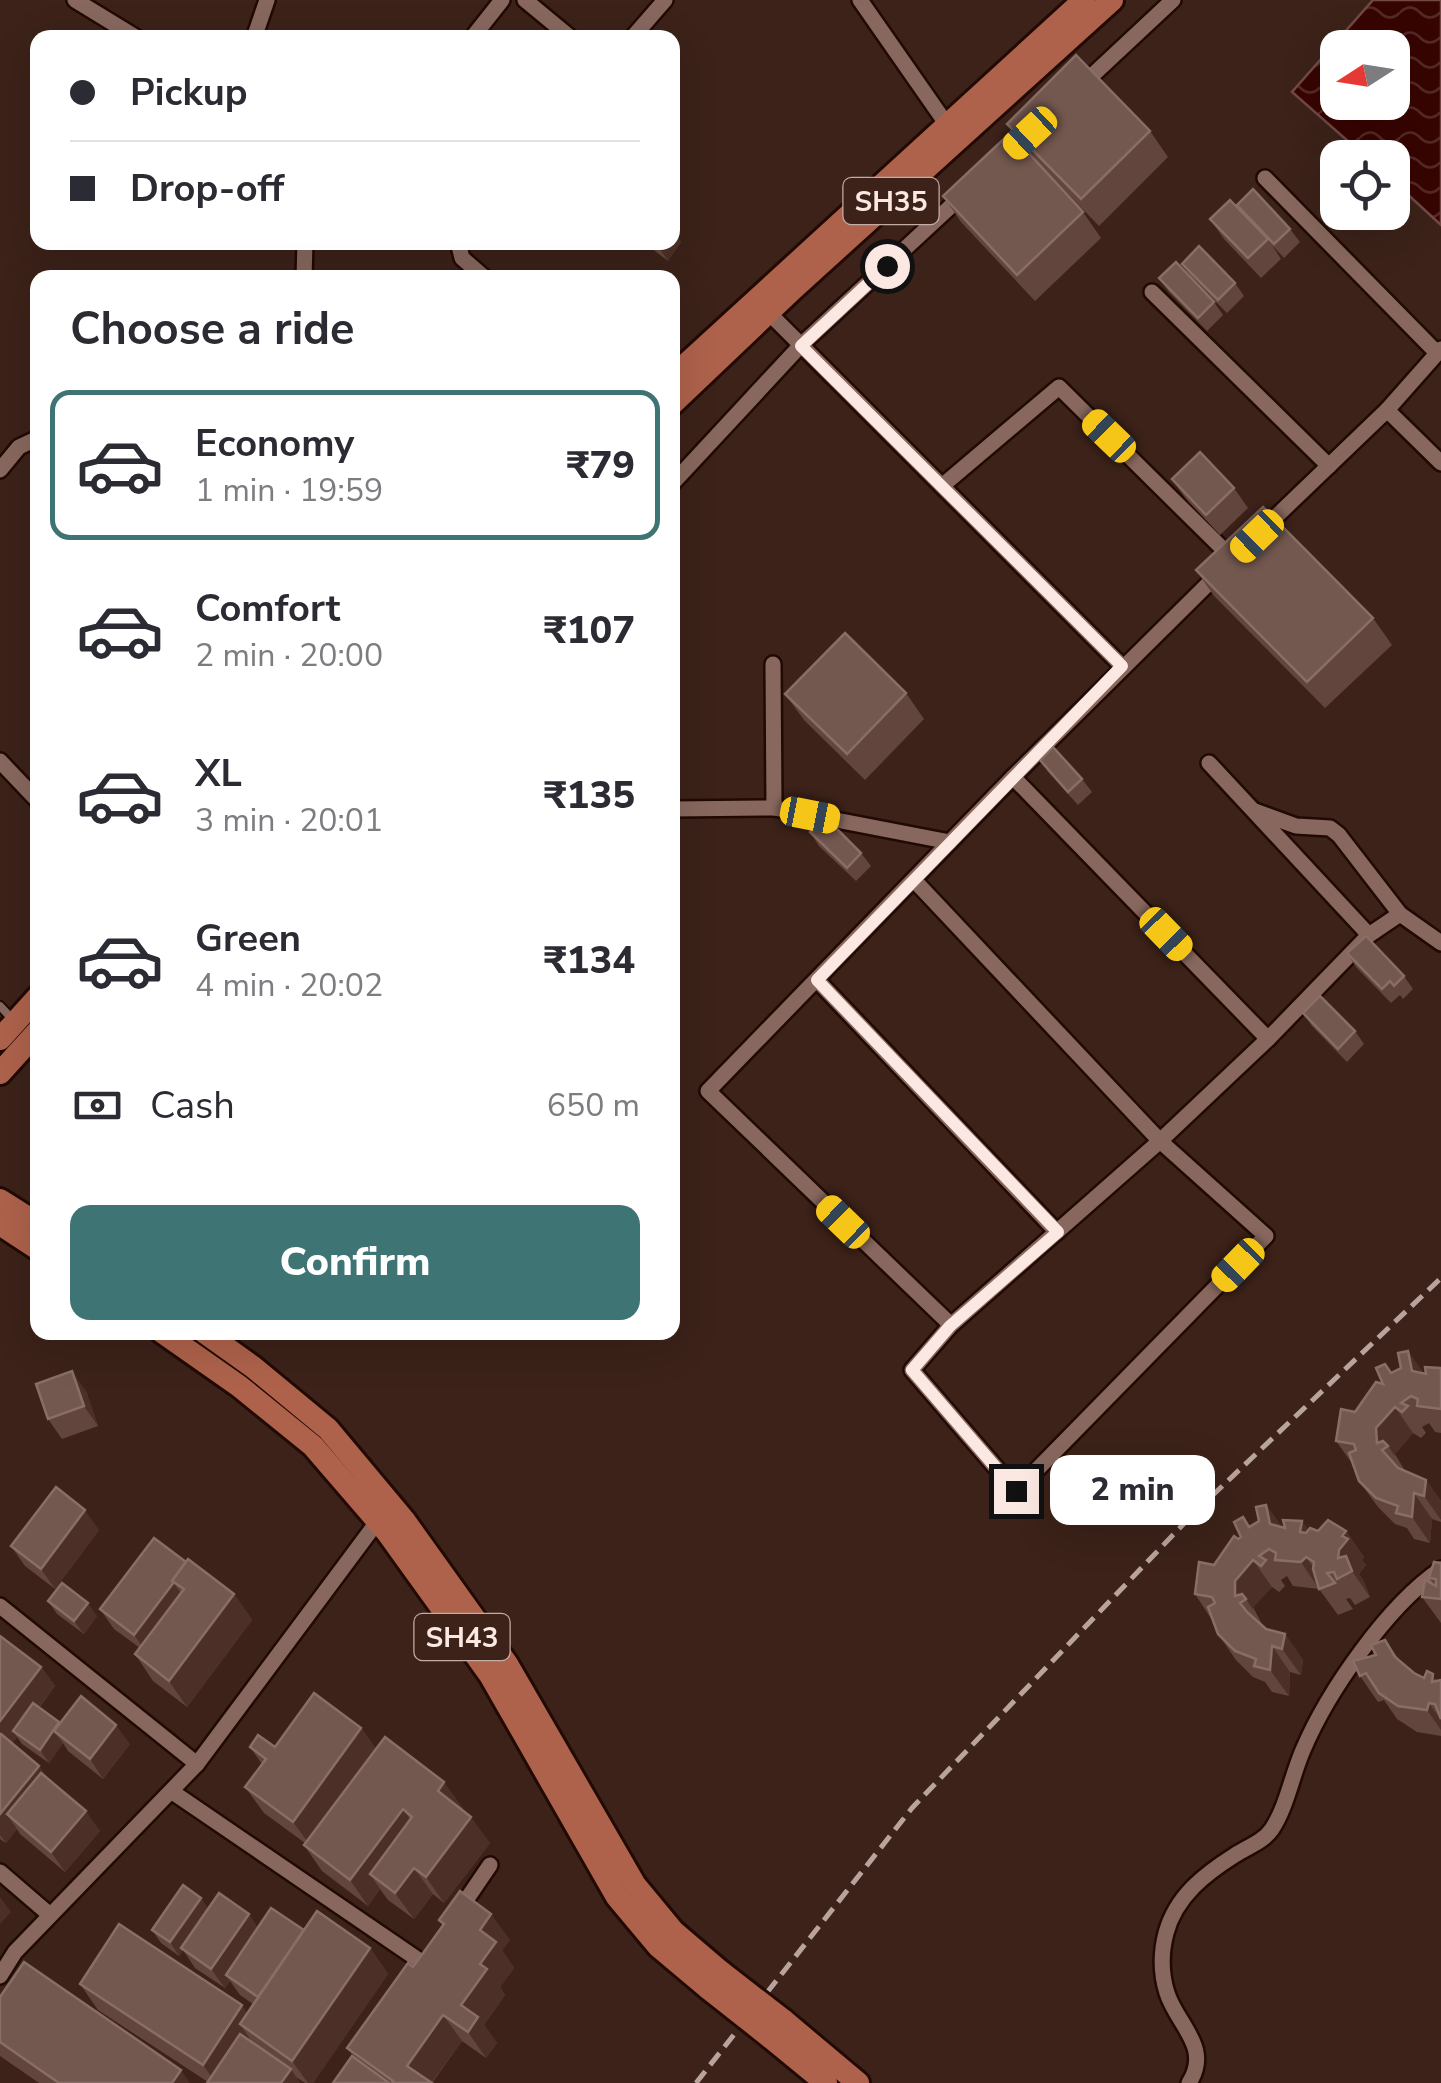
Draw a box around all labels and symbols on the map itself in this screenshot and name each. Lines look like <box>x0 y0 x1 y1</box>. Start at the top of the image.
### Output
north arrow <box>1320 30 1410 120</box>
car <box>998 102 1062 164</box>
road number: SH35 <box>844 178 938 224</box>
route start <box>865 244 910 289</box>
car <box>1077 404 1141 468</box>
car <box>1225 504 1289 568</box>
car <box>778 795 842 835</box>
car <box>1134 902 1198 966</box>
car <box>811 1190 875 1254</box>
car <box>1206 1233 1270 1297</box>
callout: 2 min <box>1051 1456 1216 1526</box>
route end <box>994 1469 1039 1514</box>
road number: SH43 <box>414 1614 510 1660</box>

